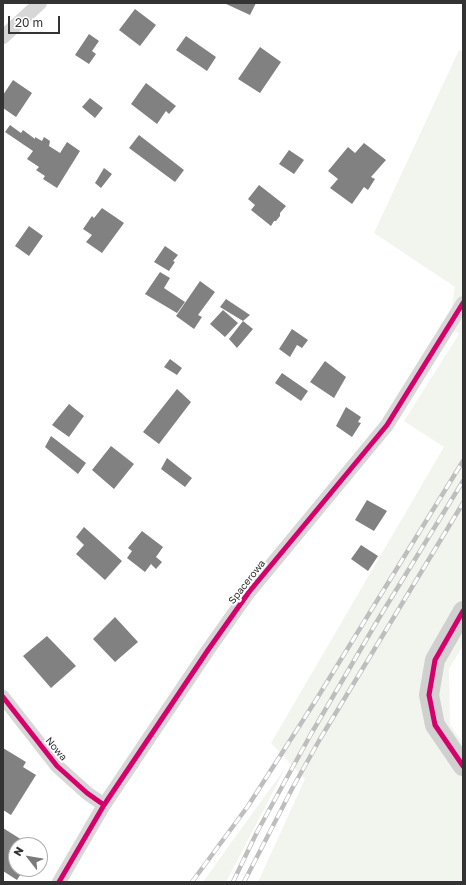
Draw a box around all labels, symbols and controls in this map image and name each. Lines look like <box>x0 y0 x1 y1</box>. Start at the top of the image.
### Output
scale bar <box>10 8 62 34</box>
text: 20 m <box>15 15 43 30</box>
street label: Spacerowa <box>226 558 268 606</box>
street label: Nowa <box>43 735 69 763</box>
north arrow <box>8 837 48 877</box>
text: N <box>10 844 26 858</box>

